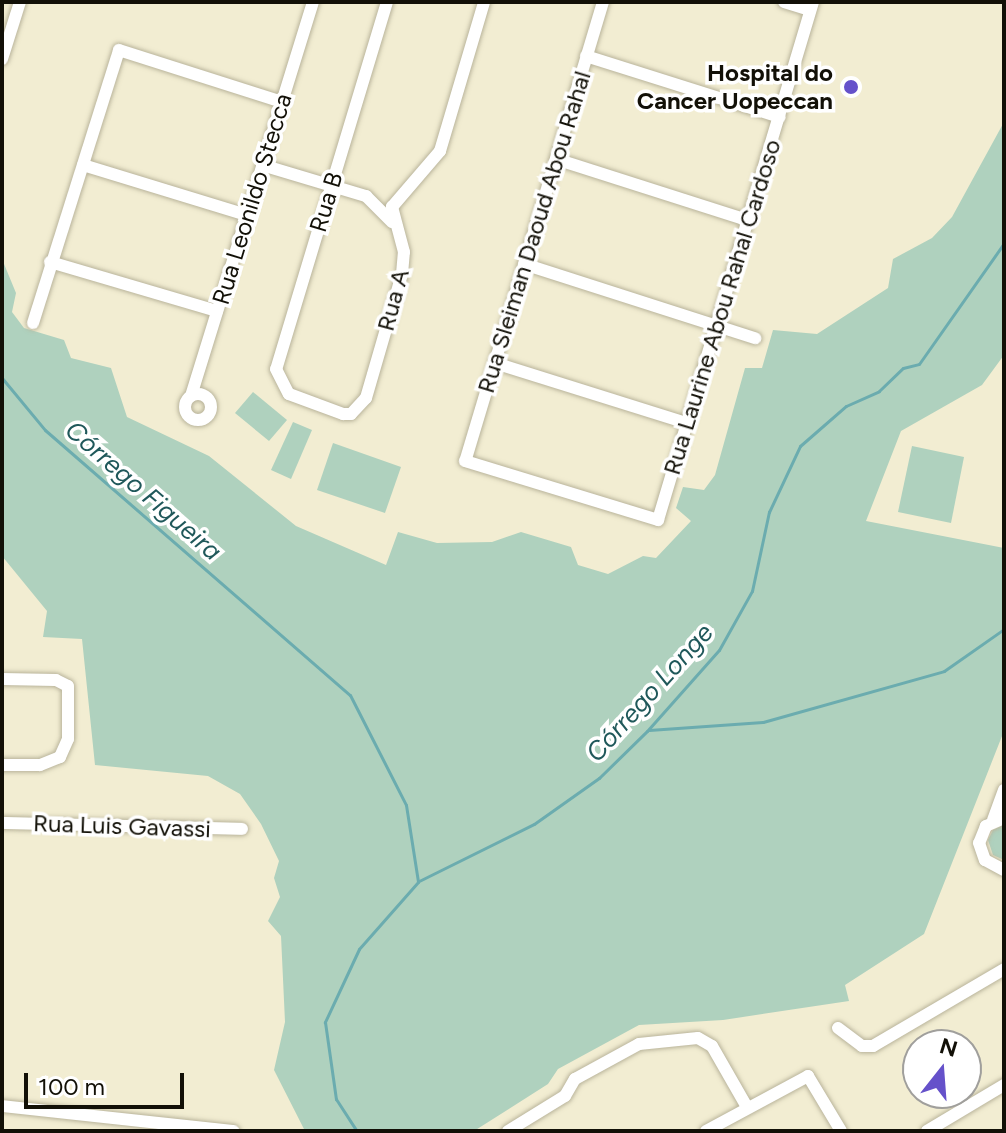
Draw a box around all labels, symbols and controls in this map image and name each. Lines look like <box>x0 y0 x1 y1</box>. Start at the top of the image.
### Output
place label: Hospital do Cancer Uopeccan <box>637 59 833 115</box>
street label: Rua Sleiman Daoud Abou Rahal <box>471 68 597 396</box>
marker: Hospital do Cancer Uopeccan <box>840 76 862 98</box>
street label: Rua Leonildo Stecca <box>206 90 298 308</box>
street label: Rua Laurine Abou Rahal Cardoso <box>657 136 787 478</box>
street label: Rua B <box>303 169 349 235</box>
street label: Rua A <box>371 266 415 334</box>
water label: Córrego Figueira <box>58 415 228 567</box>
water label: Córrego Longe <box>580 617 720 769</box>
street label: Rua Luis Gavassi <box>33 809 211 843</box>
north arrow <box>902 1029 982 1109</box>
text: N <box>936 1032 961 1063</box>
scale bar <box>28 1057 188 1107</box>
text: 100 m <box>38 1072 105 1101</box>

